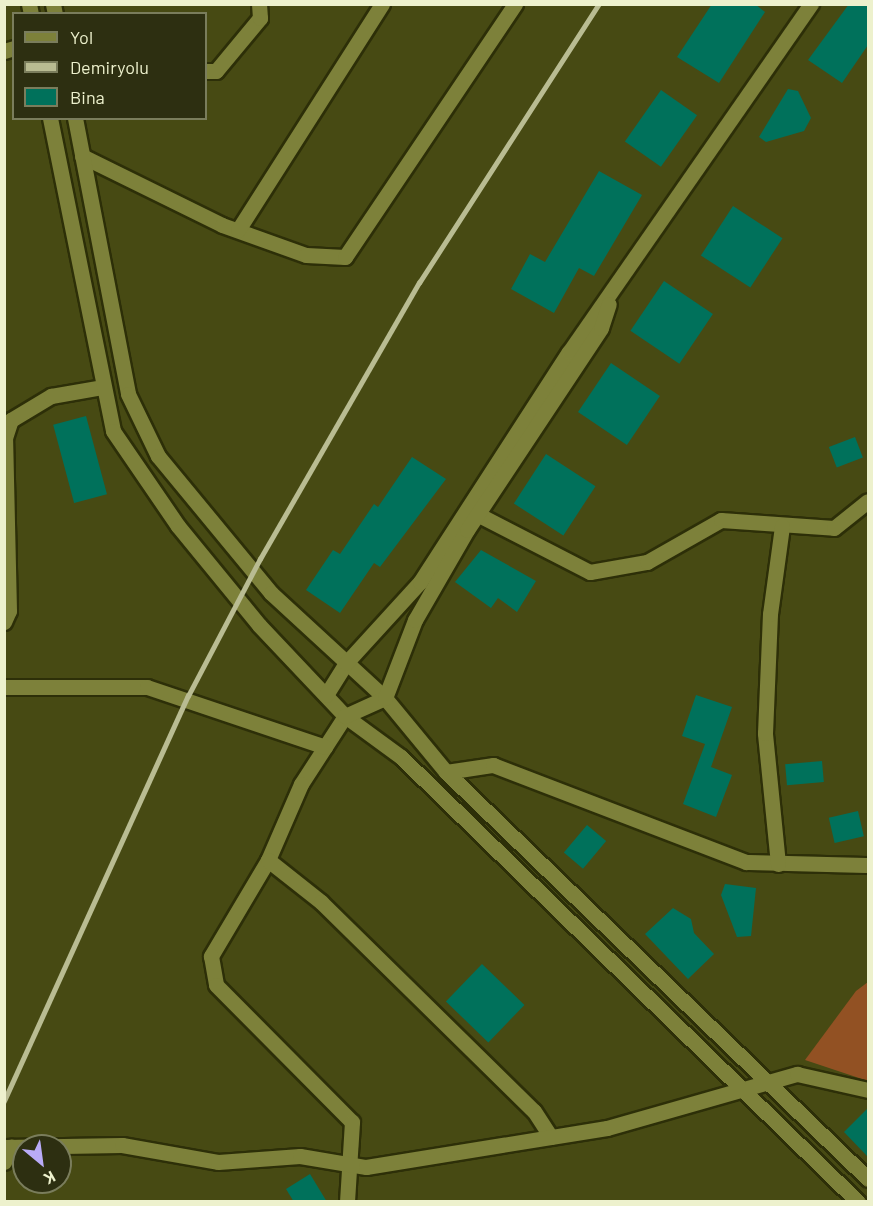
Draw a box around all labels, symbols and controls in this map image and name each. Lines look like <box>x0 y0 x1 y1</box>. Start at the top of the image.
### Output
legend <box>12 12 207 120</box>
text: Yol <box>70 26 93 48</box>
text: Demiryolu <box>70 56 149 78</box>
text: Bina <box>70 86 105 108</box>
north arrow <box>12 1134 72 1194</box>
text: K <box>41 1168 59 1189</box>

